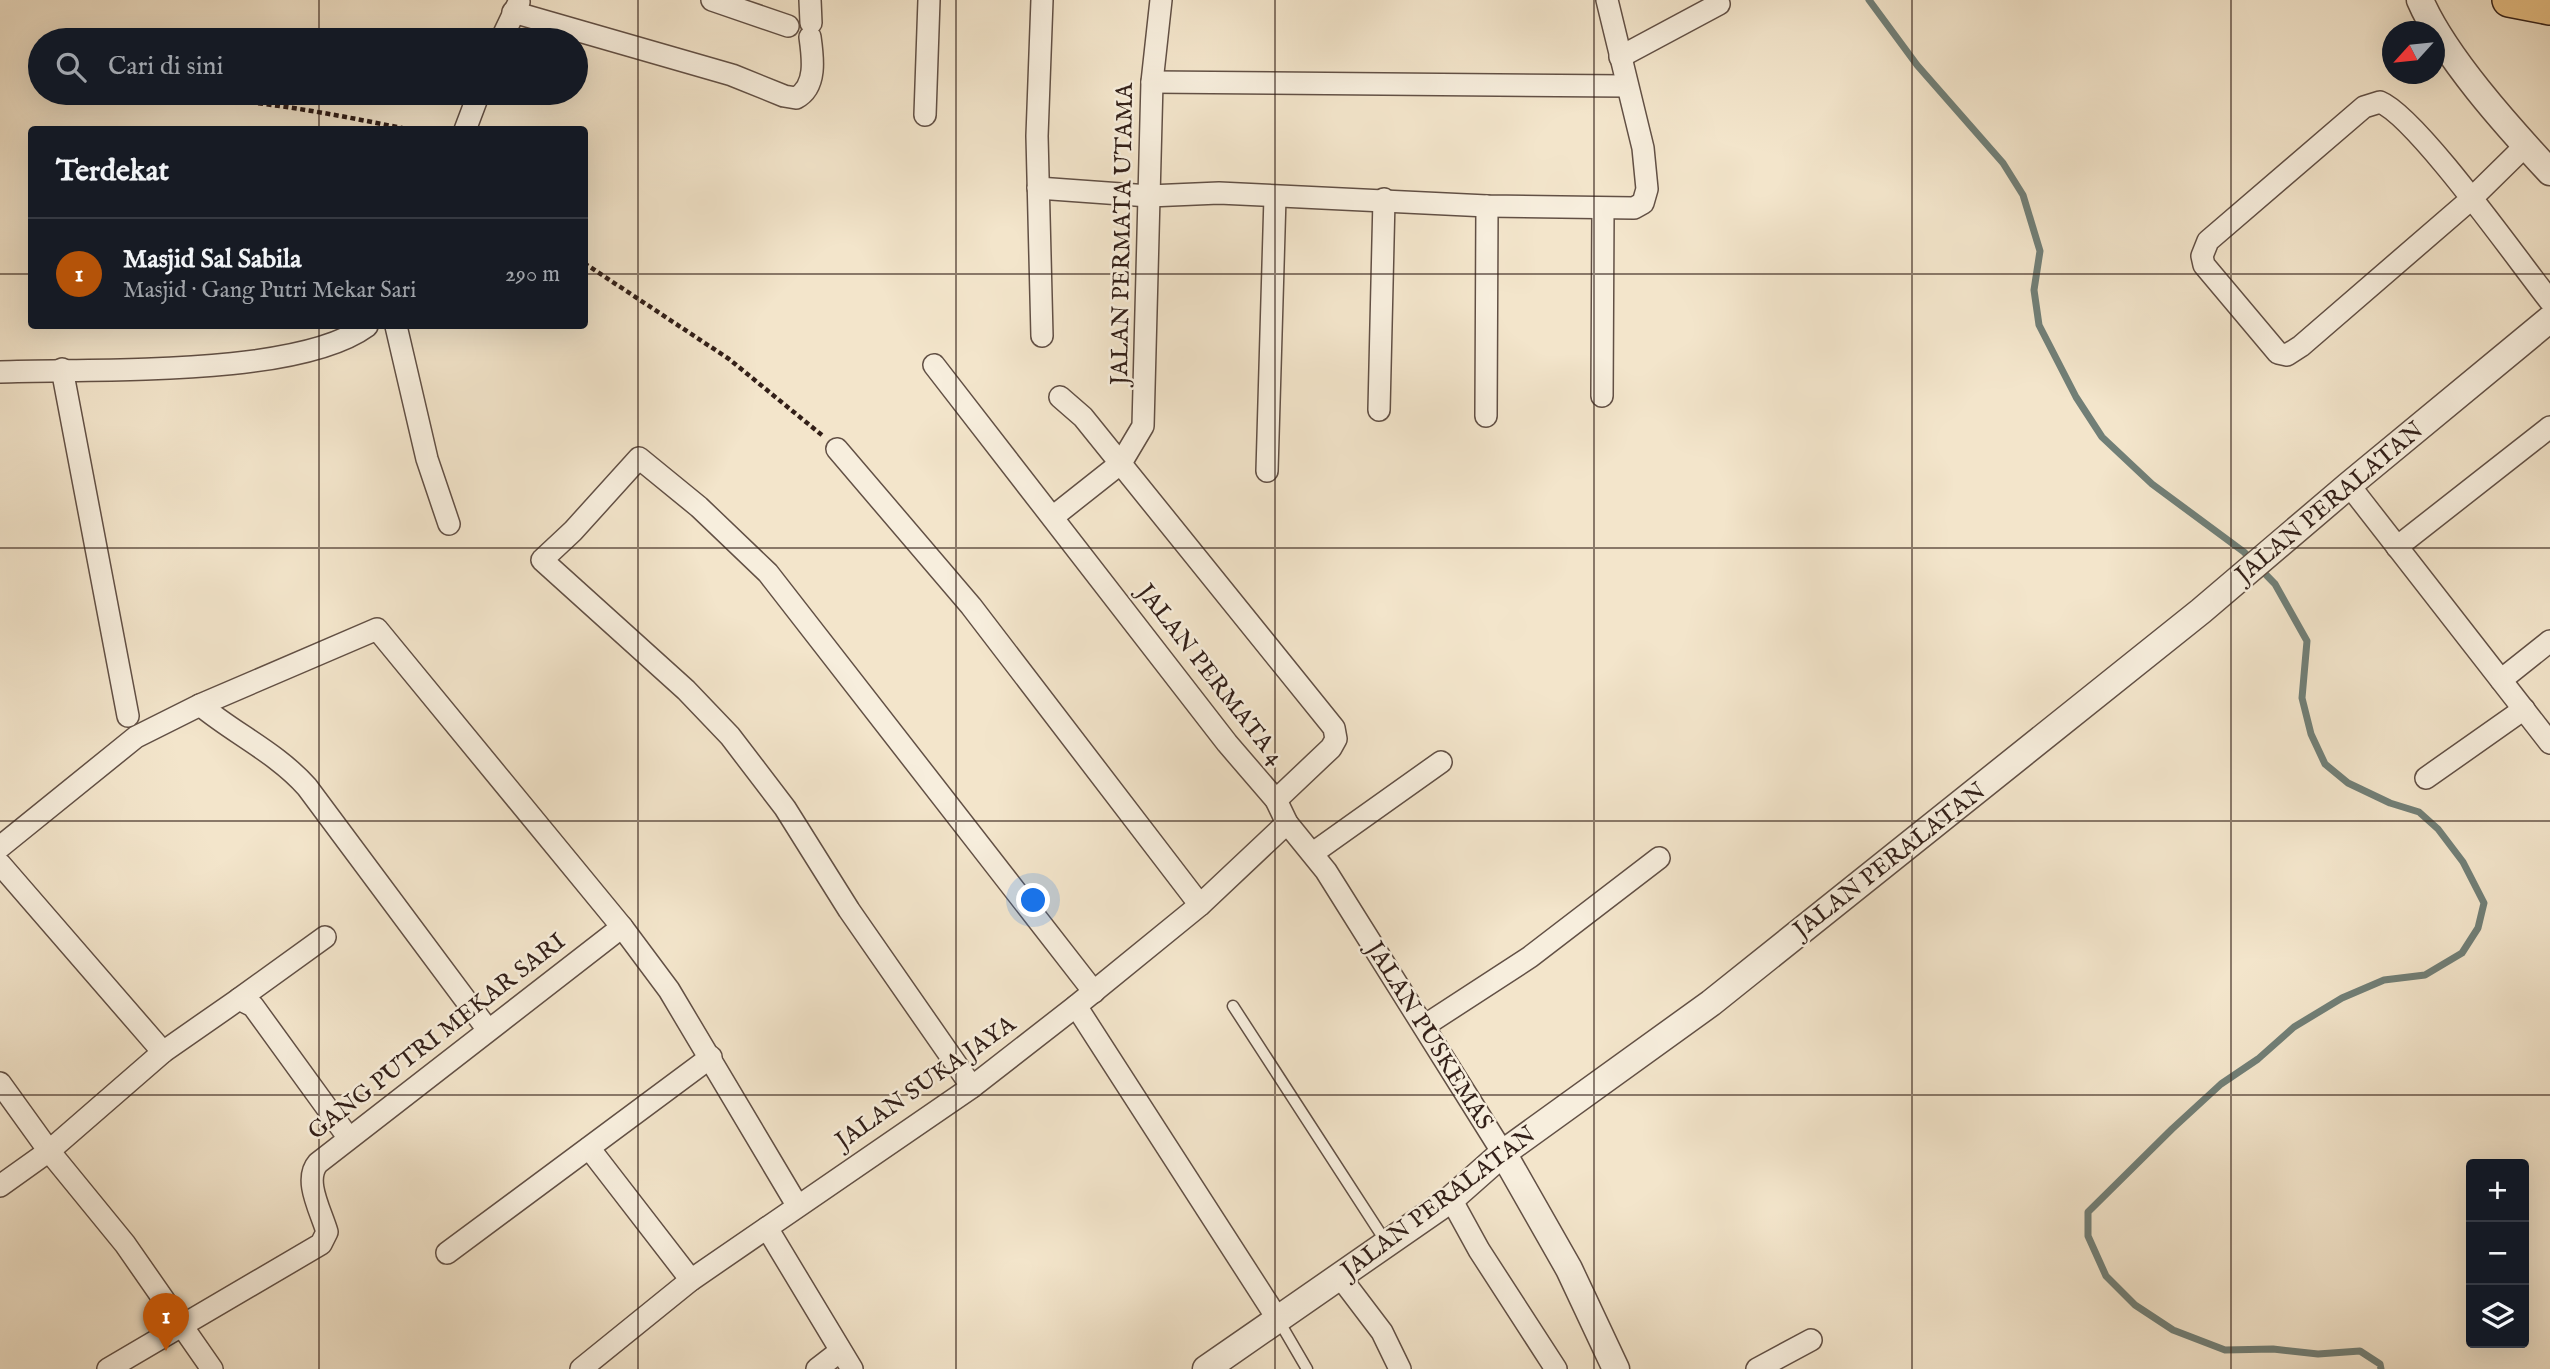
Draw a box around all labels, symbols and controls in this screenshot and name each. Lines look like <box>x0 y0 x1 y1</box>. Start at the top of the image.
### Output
north arrow <box>2382 21 2445 84</box>
search box <box>28 28 588 105</box>
icon: search <box>52 48 90 86</box>
text: Cari di sini <box>108 50 223 83</box>
street label: JALAN PERMATA UTAMA <box>1105 82 1141 388</box>
text: Terdekat <box>56 153 169 191</box>
text: Masjid Sal Sabila <box>123 243 301 276</box>
text: 1 <box>75 260 83 289</box>
text: 290 m <box>505 260 560 289</box>
text: Masjid · Gang Putri Mekar Sari <box>123 276 416 305</box>
street label: JALAN PERALATAN <box>2227 415 2431 593</box>
street label: JALAN PERMATA 4 <box>1128 576 1291 772</box>
street label: JALAN PERALATAN <box>1785 776 1993 948</box>
your location <box>1016 883 1050 917</box>
street label: GANG PUTRI MEKAR SARI <box>302 927 572 1147</box>
street label: JALAN PUSKEMAS <box>1357 934 1499 1136</box>
street label: JALAN SUKA JAYA <box>827 1009 1023 1159</box>
street label: JALAN PERALATAN <box>1333 1119 1543 1288</box>
map controls <box>2466 1159 2529 1348</box>
button: + <box>2466 1159 2529 1222</box>
button: − <box>2466 1222 2529 1285</box>
button: layers <box>2466 1285 2529 1348</box>
pin: 1 <box>143 1293 189 1351</box>

